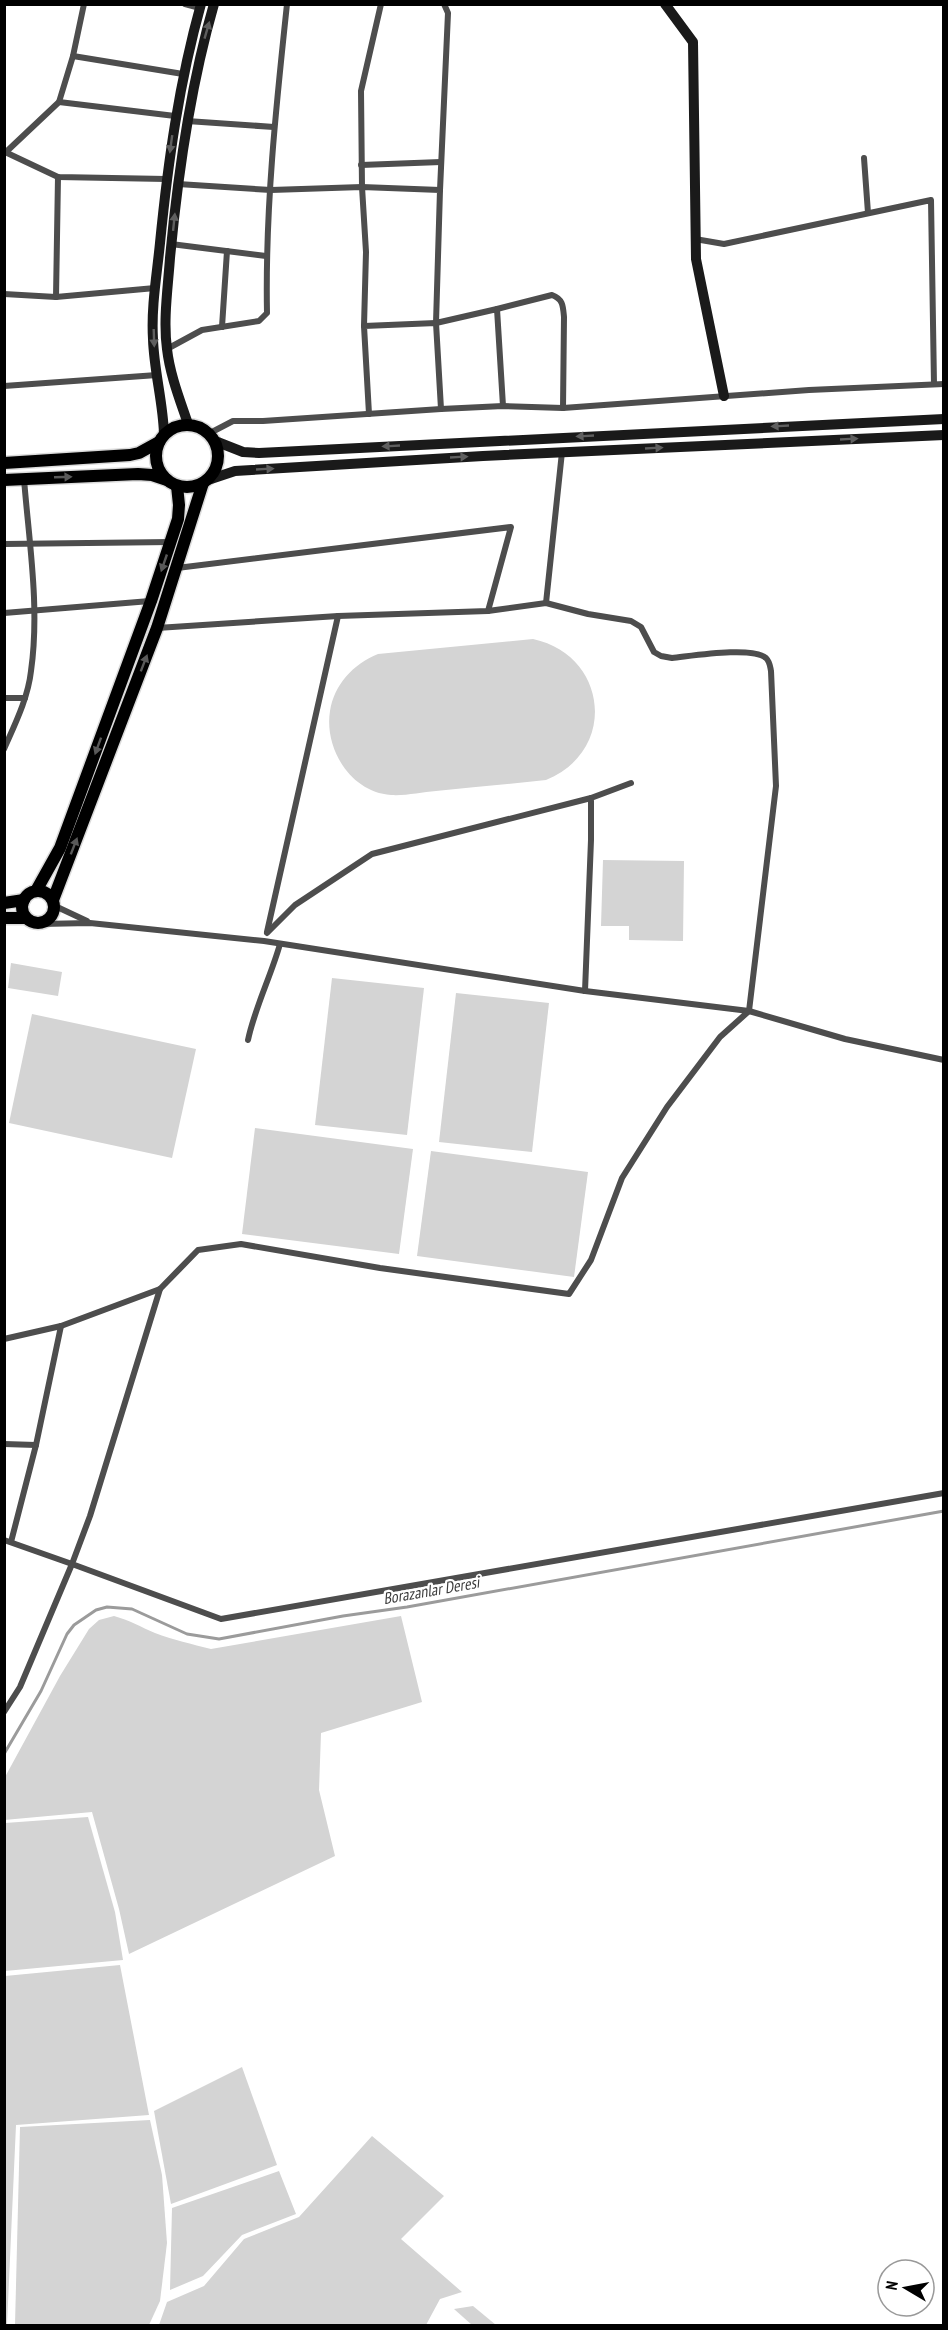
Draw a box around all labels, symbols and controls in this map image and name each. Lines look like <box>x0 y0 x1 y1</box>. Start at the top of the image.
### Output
one-way arrow <box>203 21 212 39</box>
one-way arrow <box>166 134 175 153</box>
one-way arrow <box>169 213 179 232</box>
one-way arrow <box>149 328 158 347</box>
one-way arrow <box>771 422 790 431</box>
one-way arrow <box>576 432 595 441</box>
one-way arrow <box>839 434 858 443</box>
one-way arrow <box>381 441 400 451</box>
one-way arrow <box>645 444 664 453</box>
one-way arrow <box>450 453 469 462</box>
one-way arrow <box>255 464 274 474</box>
one-way arrow <box>53 473 72 482</box>
one-way arrow <box>159 554 169 572</box>
one-way arrow <box>139 654 149 672</box>
one-way arrow <box>93 738 103 756</box>
one-way arrow <box>69 836 79 854</box>
water label: Borazanlar Deresi <box>381 1571 483 1608</box>
north arrow <box>876 2258 936 2318</box>
text: N <box>881 2279 902 2291</box>

